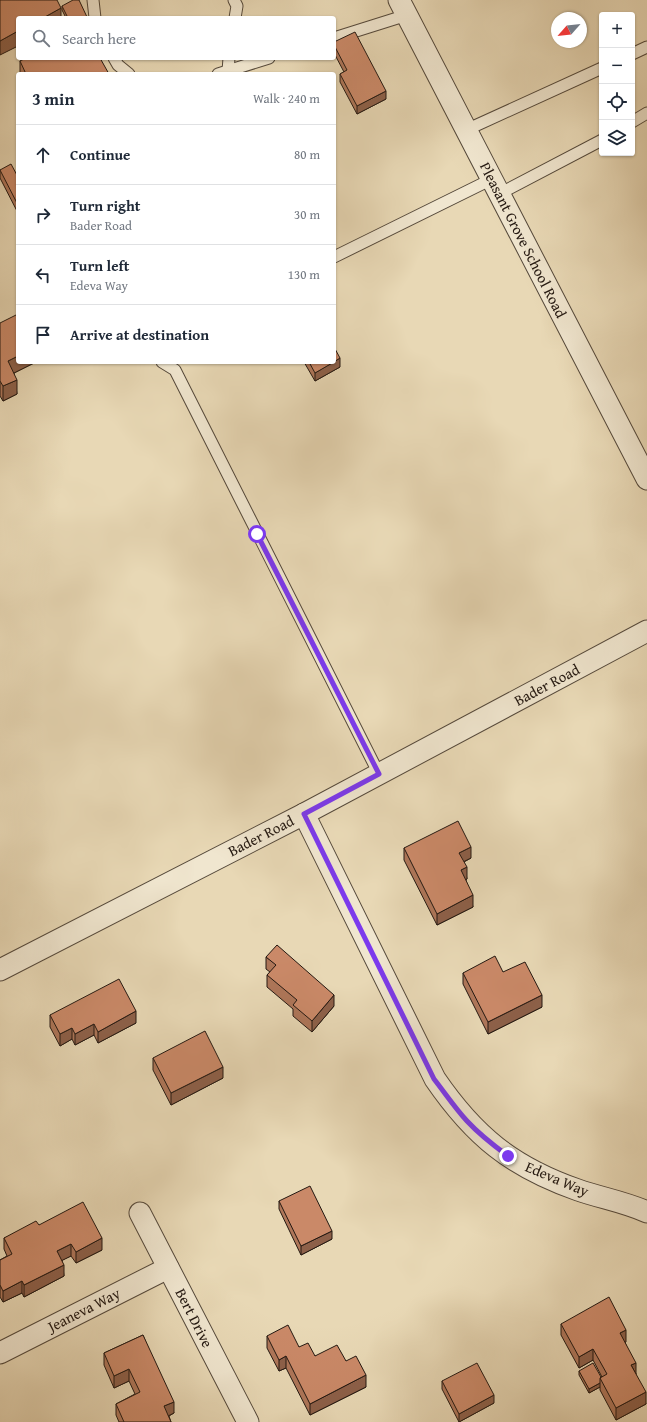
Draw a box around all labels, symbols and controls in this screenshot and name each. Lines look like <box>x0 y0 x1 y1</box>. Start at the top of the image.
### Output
north arrow <box>551 12 587 48</box>
map controls <box>599 12 635 156</box>
button: + <box>599 12 635 48</box>
search box <box>16 16 336 60</box>
icon: search <box>30 27 52 49</box>
text: Search here <box>62 28 136 49</box>
button: − <box>599 48 635 84</box>
button: locate <box>599 84 635 120</box>
text: 3 min <box>32 86 74 111</box>
text: Walk · 240 m <box>253 89 320 108</box>
button: layers <box>599 120 635 156</box>
icon: ahead <box>32 144 54 166</box>
text: Continue <box>70 144 131 165</box>
text: 80 m <box>294 145 320 164</box>
street label: Pleasant Grove School Road <box>475 158 572 321</box>
text: Turn right <box>70 195 141 216</box>
icon: right <box>32 204 54 226</box>
text: 30 m <box>294 205 320 224</box>
text: Bader Road <box>70 216 132 235</box>
text: Turn left <box>70 255 129 276</box>
icon: left <box>32 264 54 286</box>
text: 130 m <box>288 265 320 284</box>
text: Edeva Way <box>70 276 128 295</box>
icon: arrive <box>32 324 54 346</box>
text: Arrive at destination <box>70 324 209 345</box>
route start <box>248 525 266 543</box>
street label: Bader Road <box>510 659 583 711</box>
street label: Bader Road <box>224 810 297 861</box>
route end <box>499 1147 517 1165</box>
street label: Edeva Way <box>522 1156 593 1201</box>
street label: Jeaneva Way <box>42 1282 124 1338</box>
street label: Bert Drive <box>171 1285 218 1351</box>

